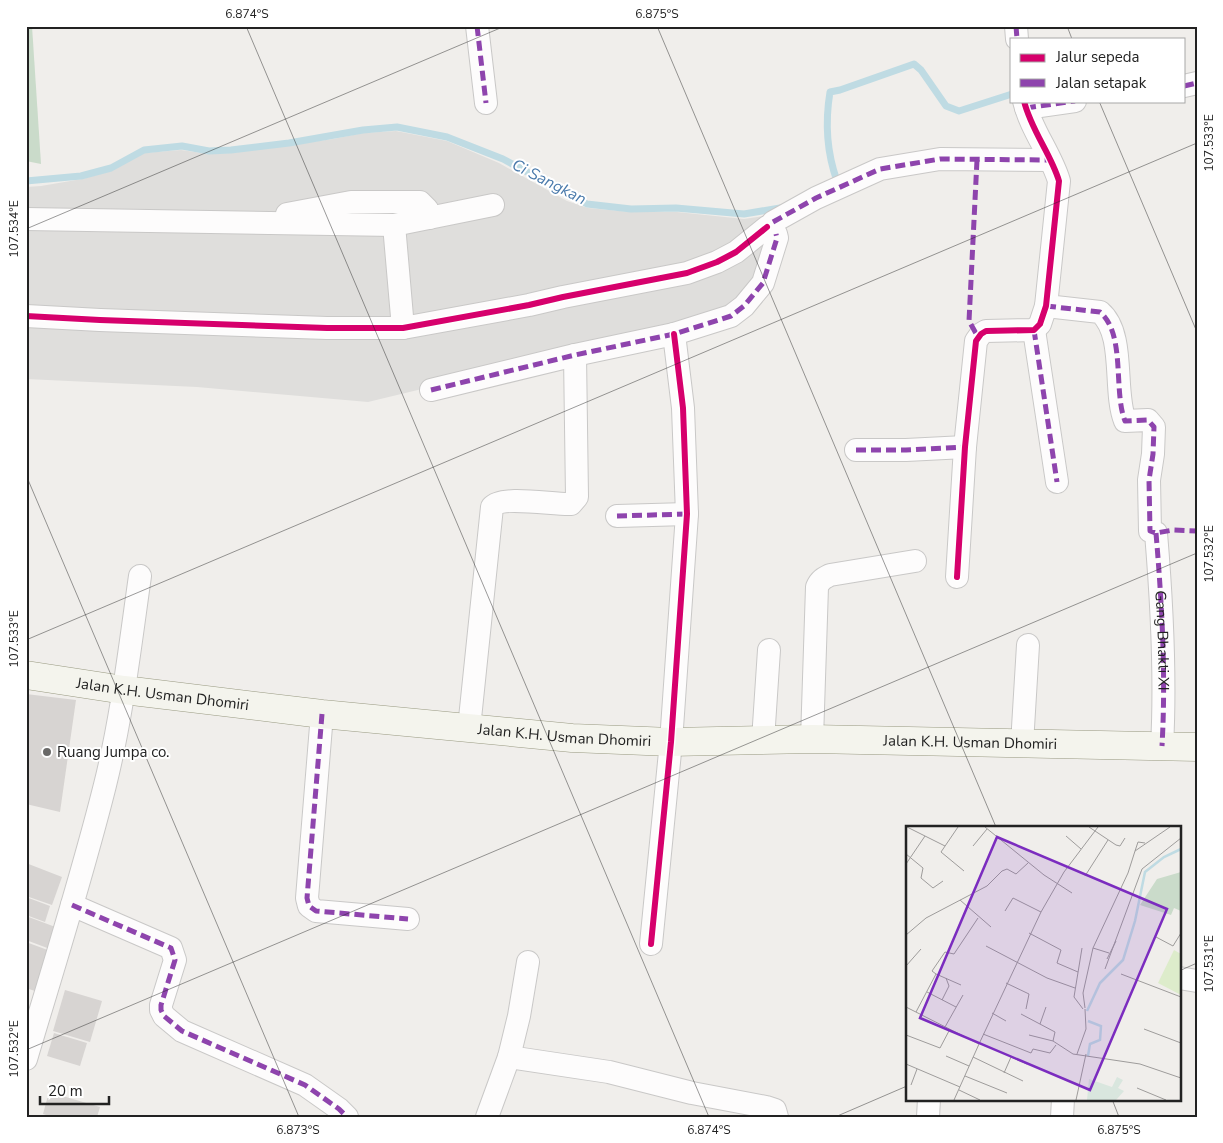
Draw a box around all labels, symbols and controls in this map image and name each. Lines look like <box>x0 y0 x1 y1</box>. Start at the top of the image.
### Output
text: 6.874°S <box>225 6 269 22</box>
text: 6.875°S <box>635 6 679 22</box>
legend <box>1010 38 1186 102</box>
text: Jalur sepeda <box>1055 47 1140 67</box>
text: Jalan setapak <box>1055 73 1147 93</box>
text: 107.533°E <box>1201 114 1217 172</box>
water label: Ci Sangkan <box>508 154 590 210</box>
text: 107.534°E <box>6 200 22 258</box>
text: 107.532°E <box>1201 525 1217 583</box>
street label: Gang Bhakti XI <box>1150 590 1174 691</box>
text: 107.533°E <box>6 610 22 668</box>
street label: Jalan K.H. Usman Dhomiri <box>74 673 250 715</box>
street label: Jalan K.H. Usman Dhomiri <box>476 719 652 751</box>
street label: Jalan K.H. Usman Dhomiri <box>882 730 1057 754</box>
place label: Ruang Jumpa co. <box>57 742 169 762</box>
marker: Ruang Jumpa co. <box>41 746 53 758</box>
inset map <box>906 826 1180 1100</box>
text: 107.531°E <box>1201 935 1217 993</box>
text: 107.532°E <box>6 1020 22 1078</box>
scale bar <box>40 1073 109 1105</box>
text: 20 m <box>48 1081 83 1101</box>
text: 6.873°S <box>276 1122 320 1138</box>
text: 6.874°S <box>687 1122 731 1138</box>
text: 6.875°S <box>1097 1122 1141 1138</box>

